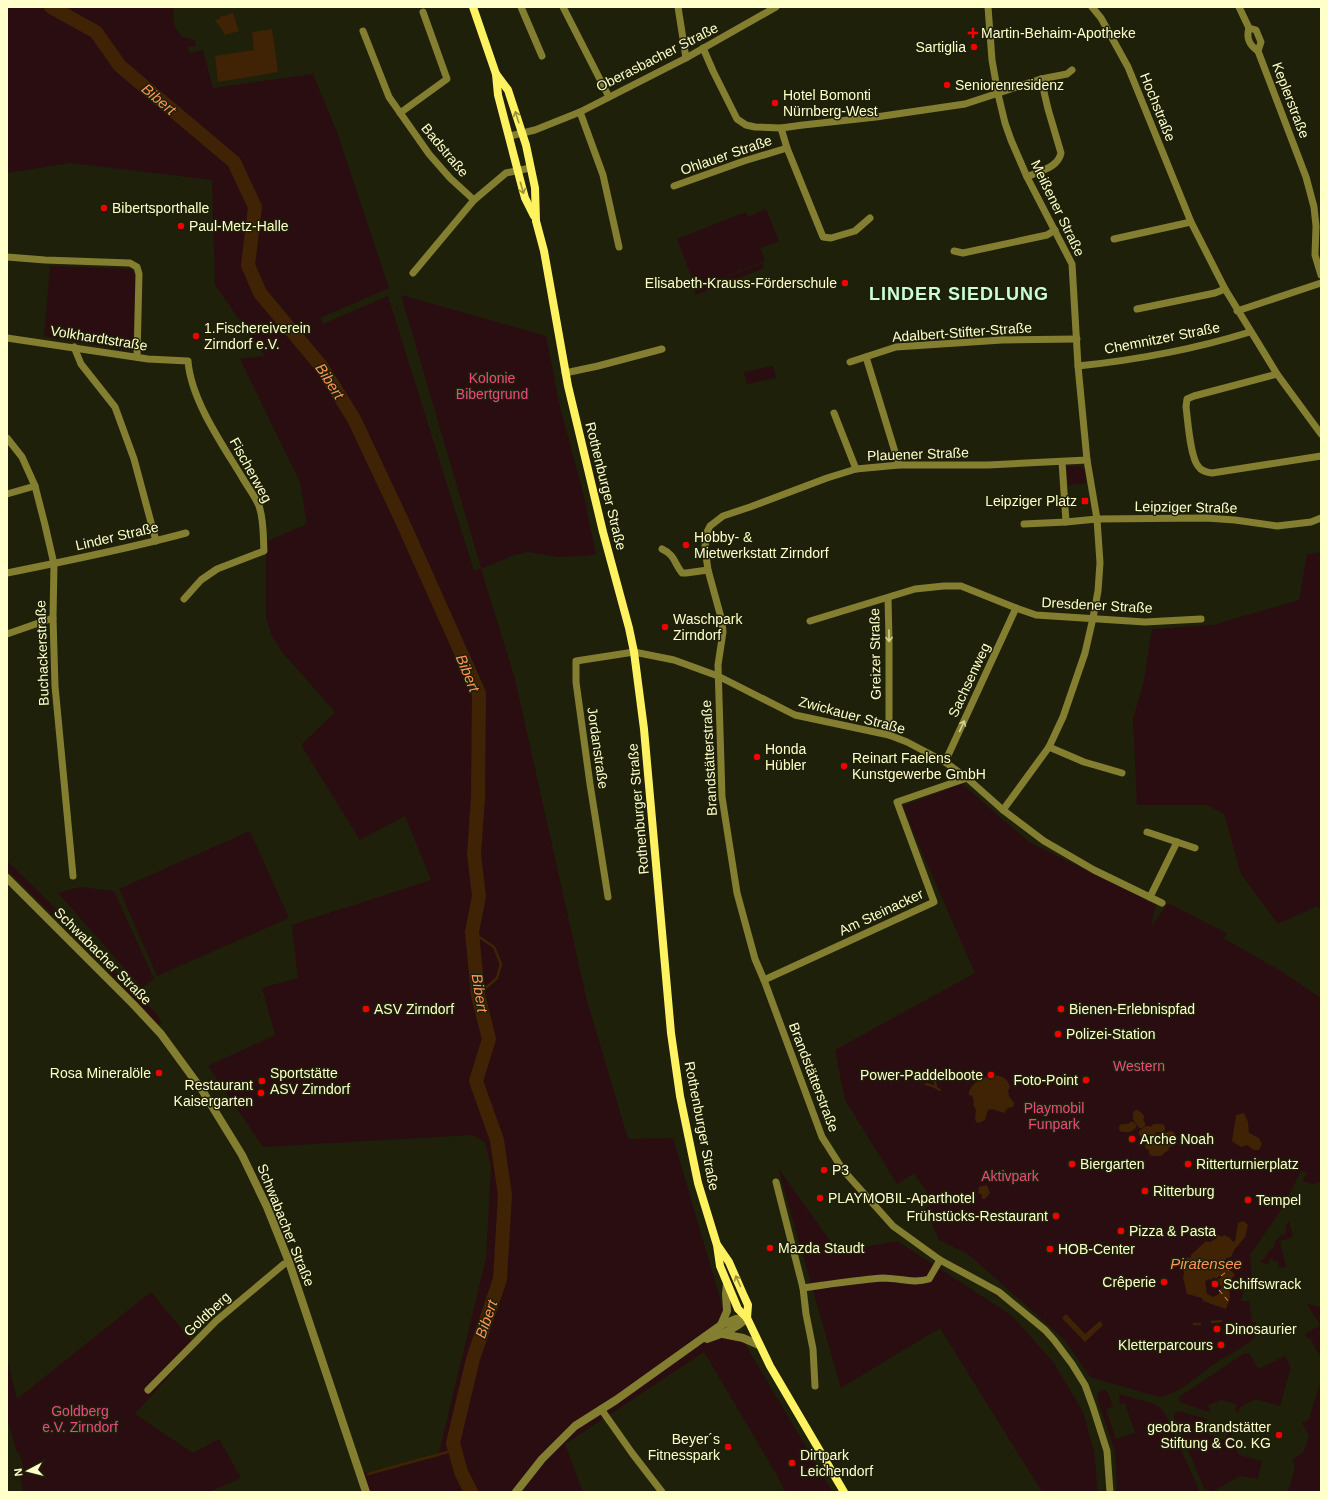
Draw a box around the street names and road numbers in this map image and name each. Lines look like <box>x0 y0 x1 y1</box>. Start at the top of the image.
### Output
street label: Oberasbacher Straße <box>593 19 721 95</box>
street label: Keplerstraße <box>1269 60 1313 140</box>
street label: Hochstraße <box>1137 70 1179 144</box>
street label: Badstraße <box>418 120 472 180</box>
street label: Ohlauer Straße <box>678 132 774 178</box>
street label: Meißener Straße <box>1028 157 1088 259</box>
street label: Adalbert-Stifter-Straße <box>892 319 1033 345</box>
street label: Chemnitzer Straße <box>1103 319 1221 357</box>
street label: Volkhardtstraße <box>49 322 149 354</box>
street label: Rothenburger Straße <box>582 420 630 552</box>
street label: Fischerweg <box>227 435 275 505</box>
street label: Plauener Straße <box>867 444 969 464</box>
street label: Leipziger Straße <box>1135 498 1238 516</box>
street label: Linder Straße <box>74 519 160 553</box>
street label: Dresdener Straße <box>1041 594 1153 616</box>
street label: Buchackerstraße <box>32 600 52 706</box>
street label: Greizer Straße <box>866 608 884 700</box>
street label: Sachsenweg <box>945 640 993 720</box>
street label: Zwickauer Straße <box>797 693 907 737</box>
street label: Brandstätterstraße <box>698 699 720 816</box>
street label: Jordanstraße <box>584 706 612 790</box>
street label: Rothenburger Straße <box>624 743 652 875</box>
street label: Am Steinacker <box>836 885 926 938</box>
street label: Schwabacher Straße <box>51 904 155 1008</box>
street label: Brandstätterstraße <box>786 1020 842 1134</box>
street label: Rothenburger Straße <box>682 1060 722 1192</box>
street label: Schwabacher Straße <box>254 1161 318 1289</box>
street label: Goldberg <box>180 1289 234 1339</box>

